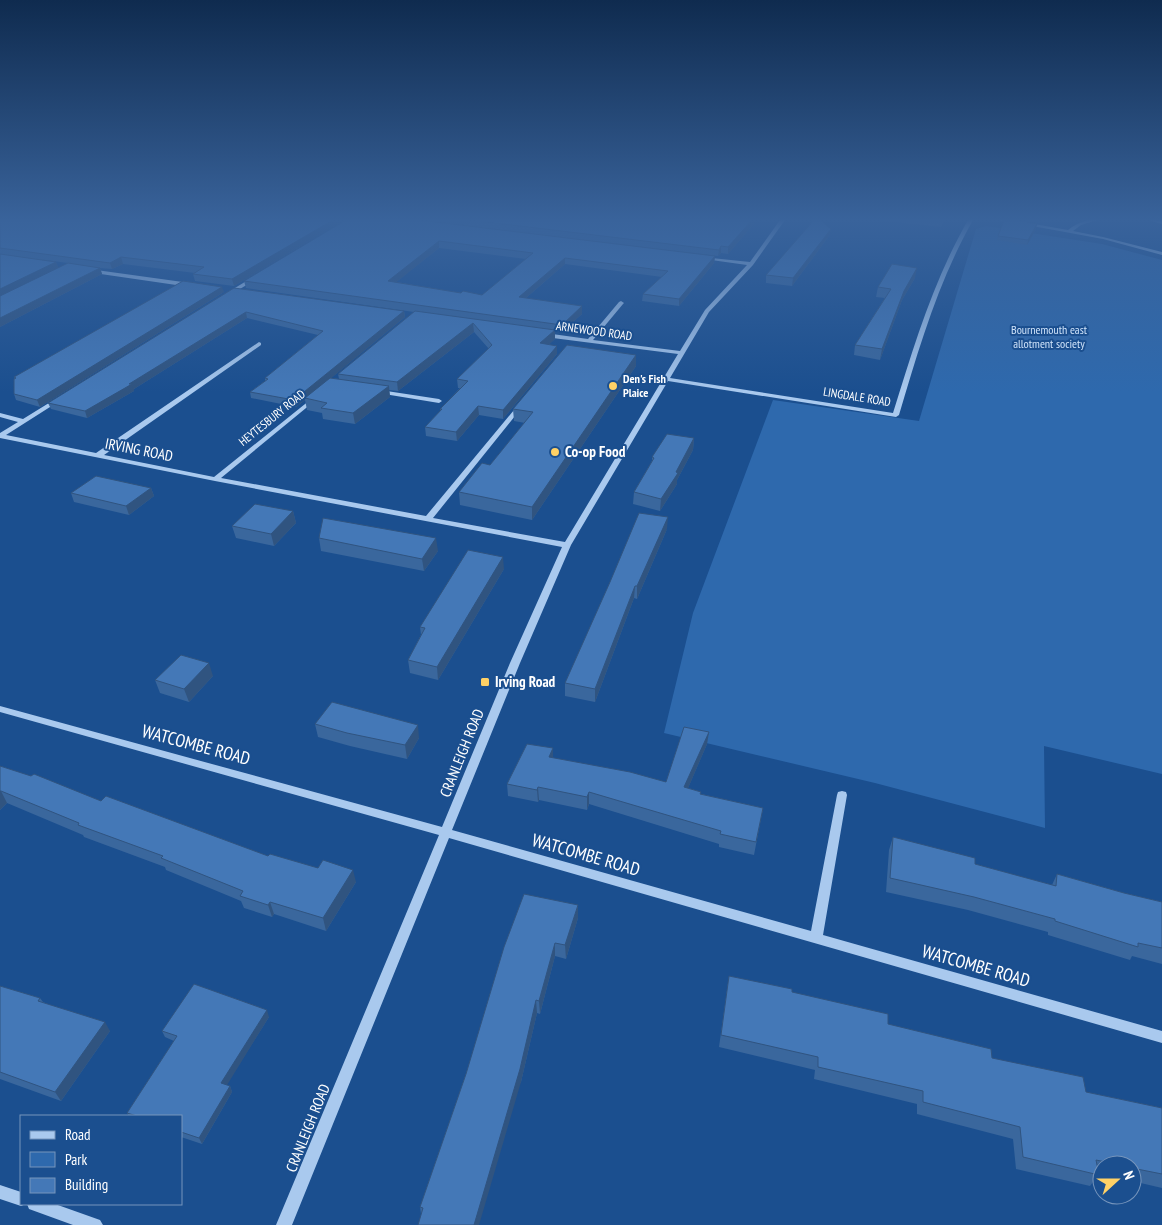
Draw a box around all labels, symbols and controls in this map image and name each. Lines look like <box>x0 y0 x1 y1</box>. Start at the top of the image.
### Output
street label: ARNEWOOD ROAD <box>555 318 633 343</box>
park label: Bournemouth east allotment society <box>1011 322 1088 351</box>
place label: Den's Fish Plaice <box>623 371 666 400</box>
marker: Den's Fish Plaice <box>607 380 619 392</box>
street label: LINGDALE ROAD <box>822 384 892 409</box>
street label: HEYTESBURY ROAD <box>235 386 308 449</box>
street label: IRVING ROAD <box>103 434 175 465</box>
place label: Co-op Food <box>565 442 626 461</box>
marker: Co-op Food <box>549 446 561 458</box>
place label: Irving Road <box>495 672 556 691</box>
marker: Irving Road <box>479 676 491 688</box>
street label: CRANLEIGH ROAD <box>435 706 488 800</box>
street label: WATCOMBE ROAD <box>139 719 253 770</box>
street label: WATCOMBE ROAD <box>529 828 643 881</box>
street label: WATCOMBE ROAD <box>919 939 1033 992</box>
street label: CRANLEIGH ROAD <box>281 1081 334 1175</box>
legend <box>20 1115 182 1205</box>
text: Road <box>65 1125 91 1144</box>
text: Park <box>65 1150 87 1169</box>
north arrow <box>1092 1155 1142 1205</box>
text: N <box>1119 1169 1139 1182</box>
text: Building <box>65 1175 108 1194</box>

